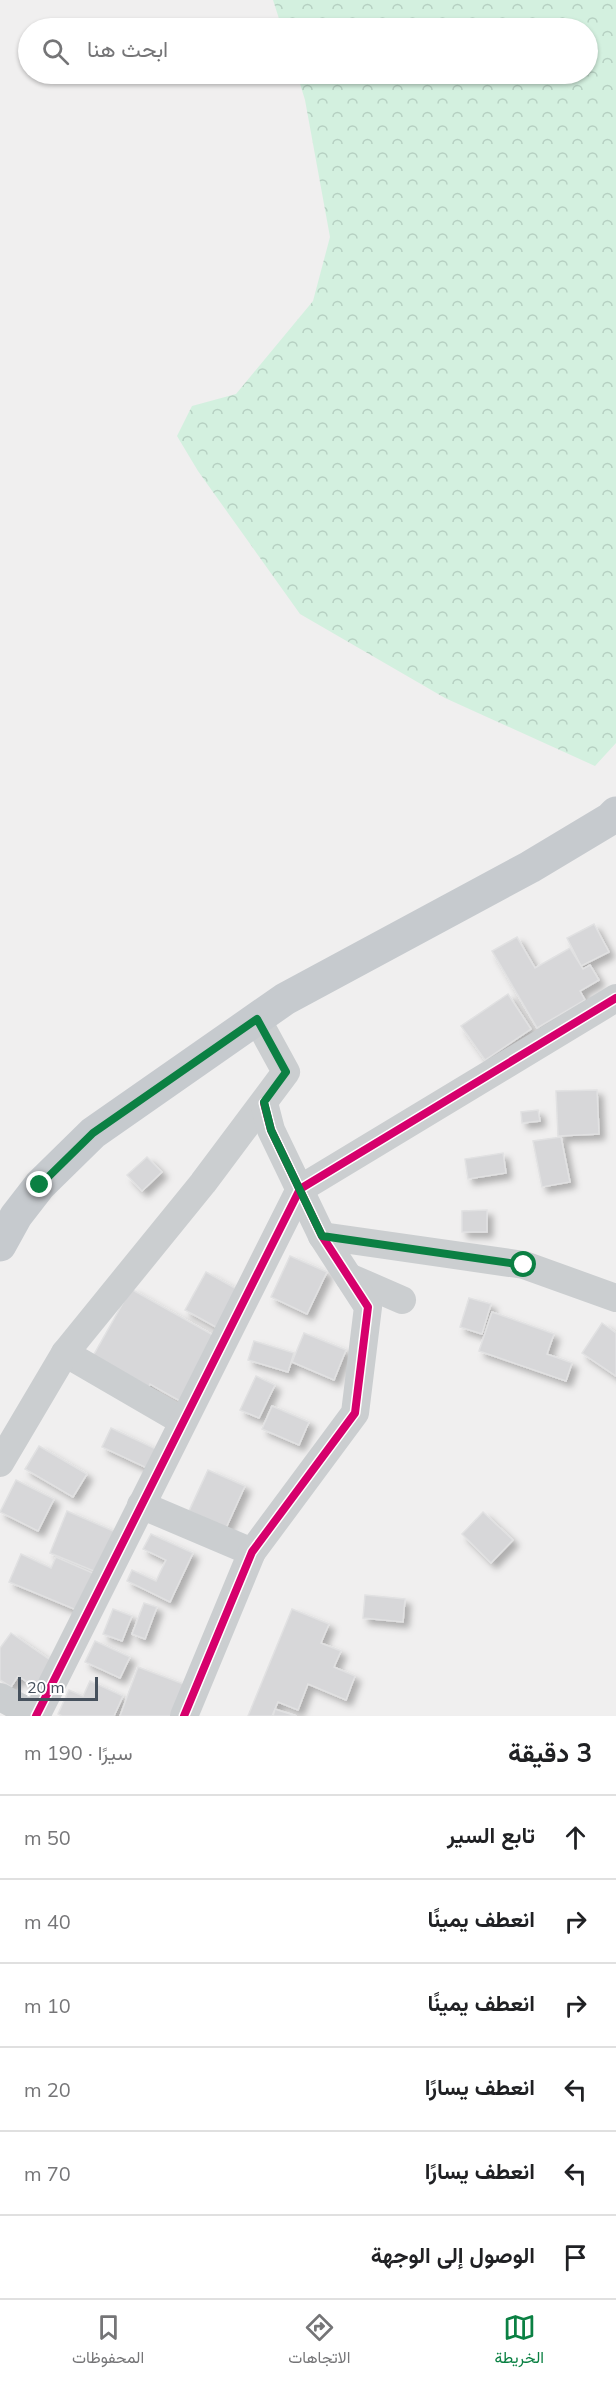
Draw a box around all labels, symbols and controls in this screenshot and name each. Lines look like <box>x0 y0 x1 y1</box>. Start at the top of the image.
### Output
search box <box>18 18 598 84</box>
icon: search <box>39 35 72 68</box>
text: ابحث هنا <box>87 35 168 63</box>
route end <box>26 1171 52 1197</box>
route start <box>510 1251 536 1277</box>
scale bar <box>18 1674 98 1702</box>
text: 20 m <box>27 1677 64 1697</box>
text: 3 دقيقة <box>508 1736 592 1769</box>
text: سيرًا · 190 m <box>24 1740 133 1765</box>
text: تابع السير <box>447 1821 535 1849</box>
icon: ahead <box>559 1821 592 1854</box>
text: 50 m <box>24 1825 71 1850</box>
text: انعطف يمينًا <box>428 1905 535 1933</box>
icon: right <box>559 1905 592 1938</box>
text: 40 m <box>24 1909 71 1934</box>
text: انعطف يمينًا <box>428 1989 535 2017</box>
icon: right <box>559 1989 592 2022</box>
text: 10 m <box>24 1993 71 2018</box>
text: انعطف يسارًا <box>425 2073 535 2101</box>
icon: left <box>559 2073 592 2106</box>
text: 20 m <box>24 2077 71 2102</box>
text: انعطف يسارًا <box>425 2157 535 2185</box>
icon: left <box>559 2157 592 2190</box>
text: 70 m <box>24 2161 71 2186</box>
text: الوصول إلى الوجهة <box>371 2241 535 2269</box>
icon: arrive <box>559 2241 592 2274</box>
tab: المحفوظات <box>72 2311 144 2372</box>
tab: الاتجاهات <box>288 2311 350 2372</box>
tab: الخريطة <box>494 2311 544 2372</box>

